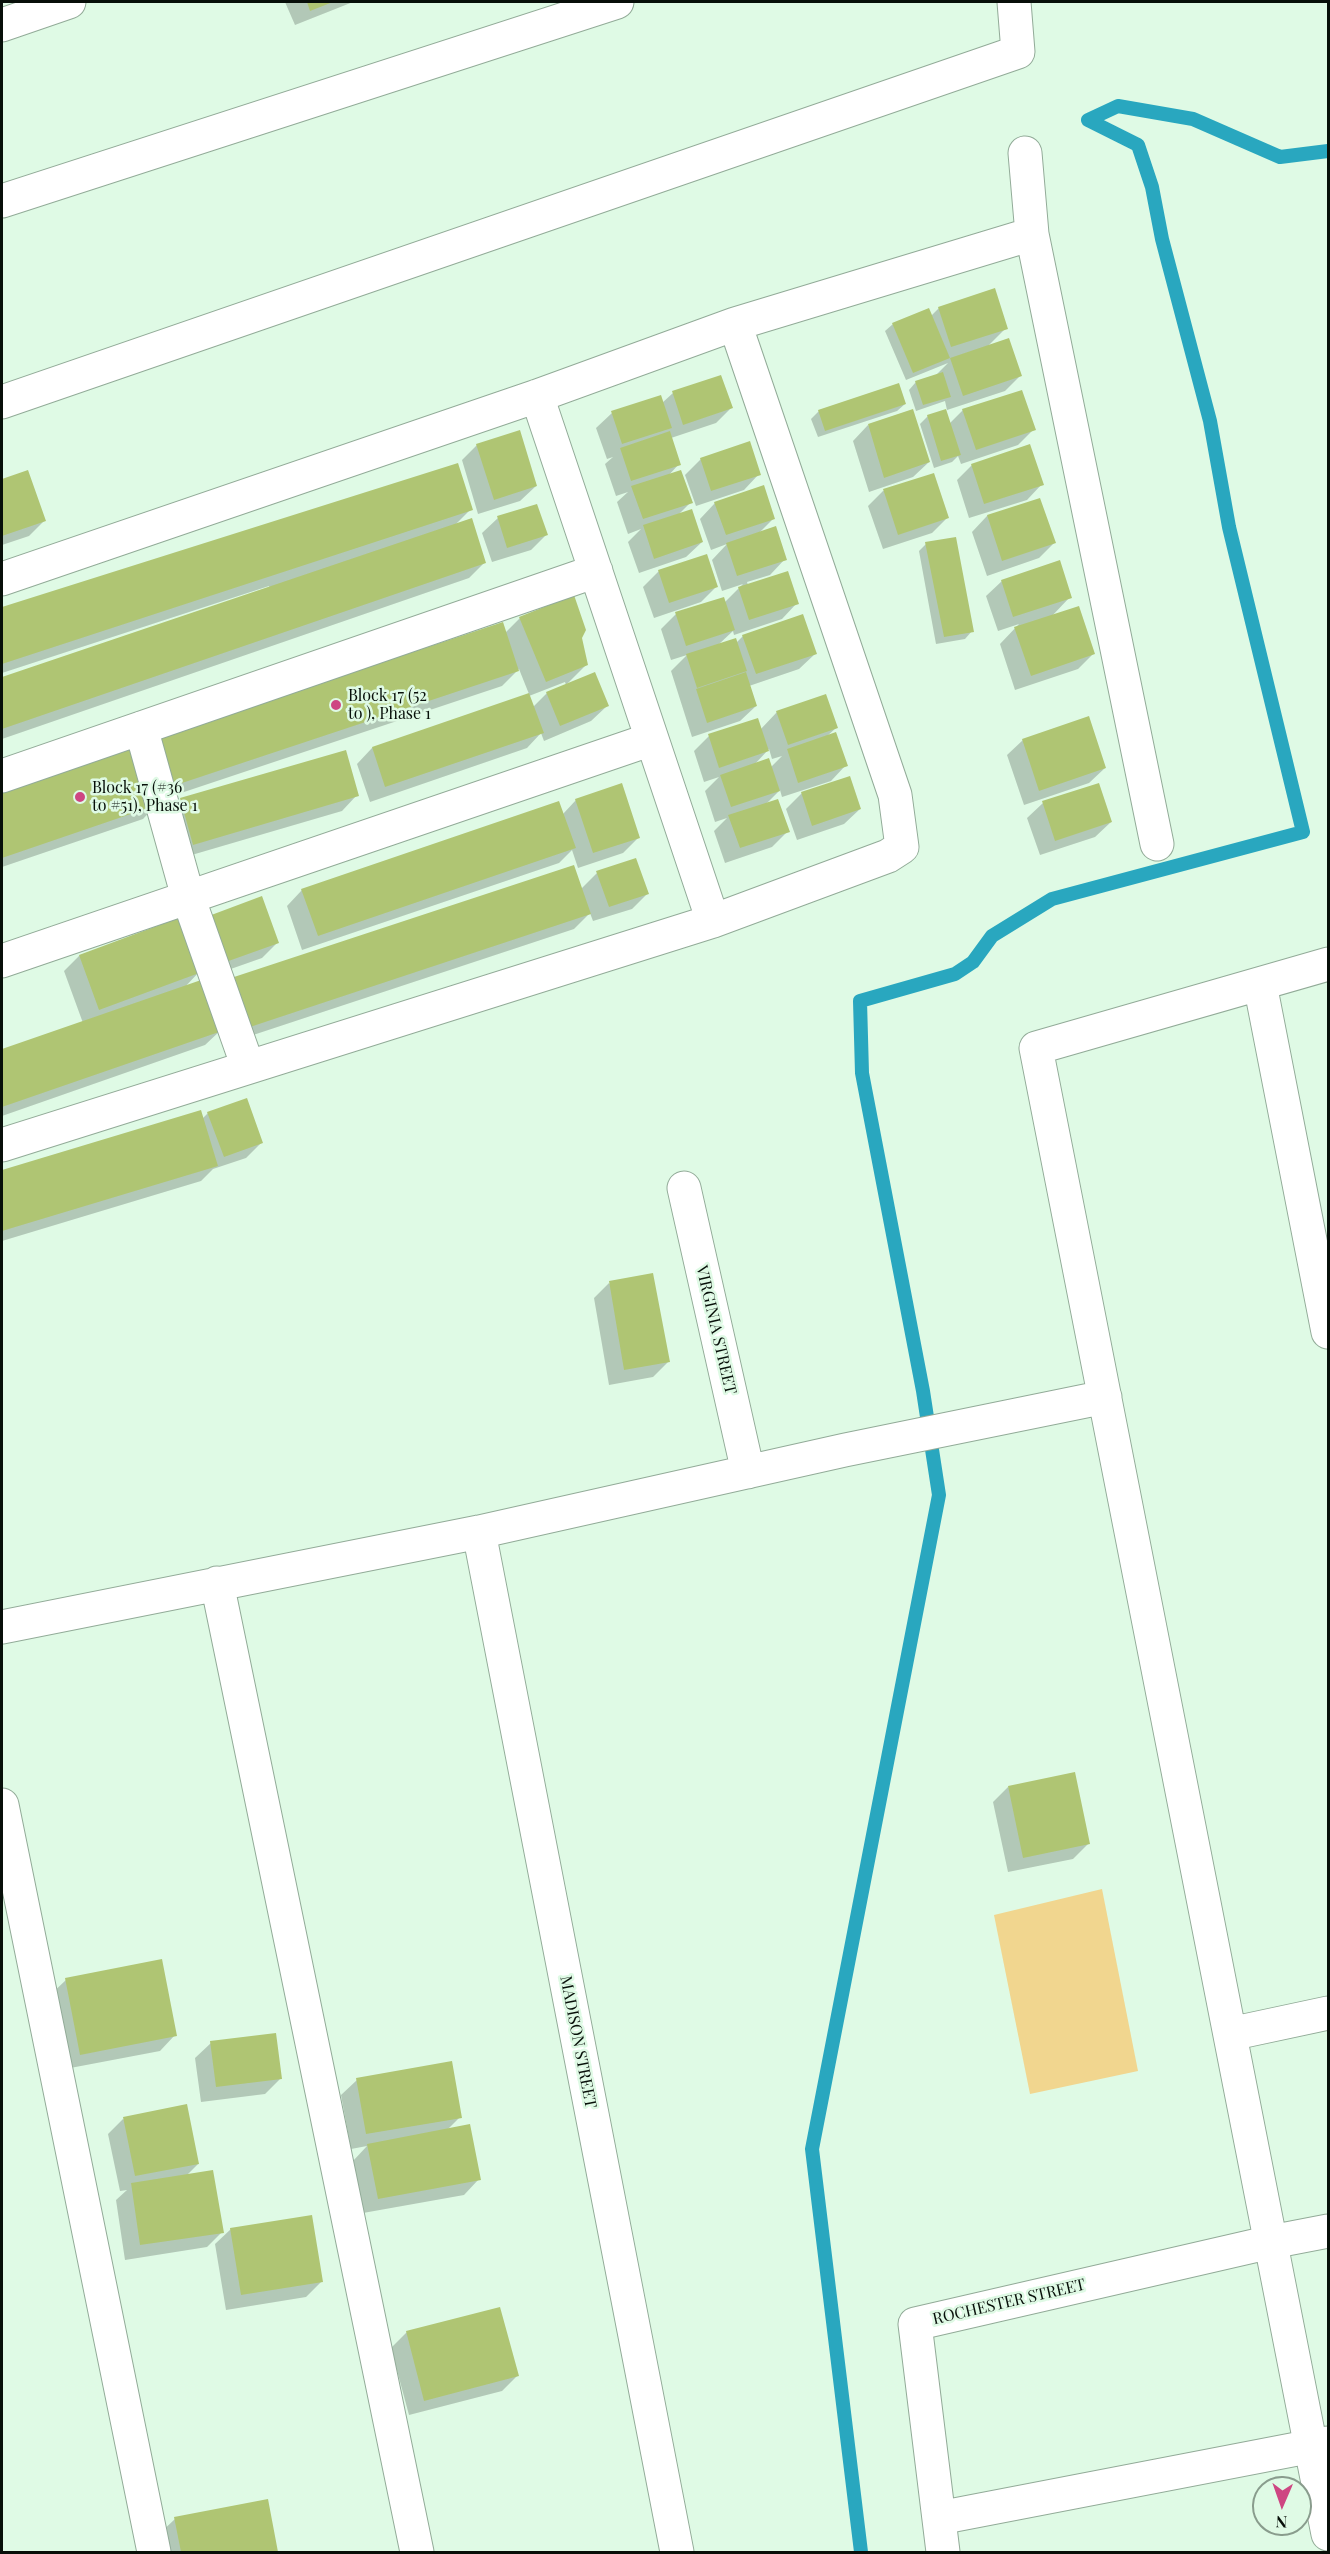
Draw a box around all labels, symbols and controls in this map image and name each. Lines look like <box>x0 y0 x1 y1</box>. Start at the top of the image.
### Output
place label: Block 17 (52 to ), Phase 1 <box>348 686 431 724</box>
marker: Block 17 (52 to ), Phase 1 <box>329 698 343 712</box>
place label: Block 17 (#36 to #51), Phase 1 <box>92 778 198 816</box>
marker: Block 17 (#36 to #51), Phase 1 <box>73 790 87 804</box>
street label: VIRGINIA STREET <box>692 1264 740 1396</box>
street label: MADISON STREET <box>556 1974 600 2110</box>
street label: ROCHESTER STREET <box>931 2275 1087 2329</box>
north arrow <box>1252 2476 1312 2536</box>
text: N <box>1275 2512 1288 2533</box>

